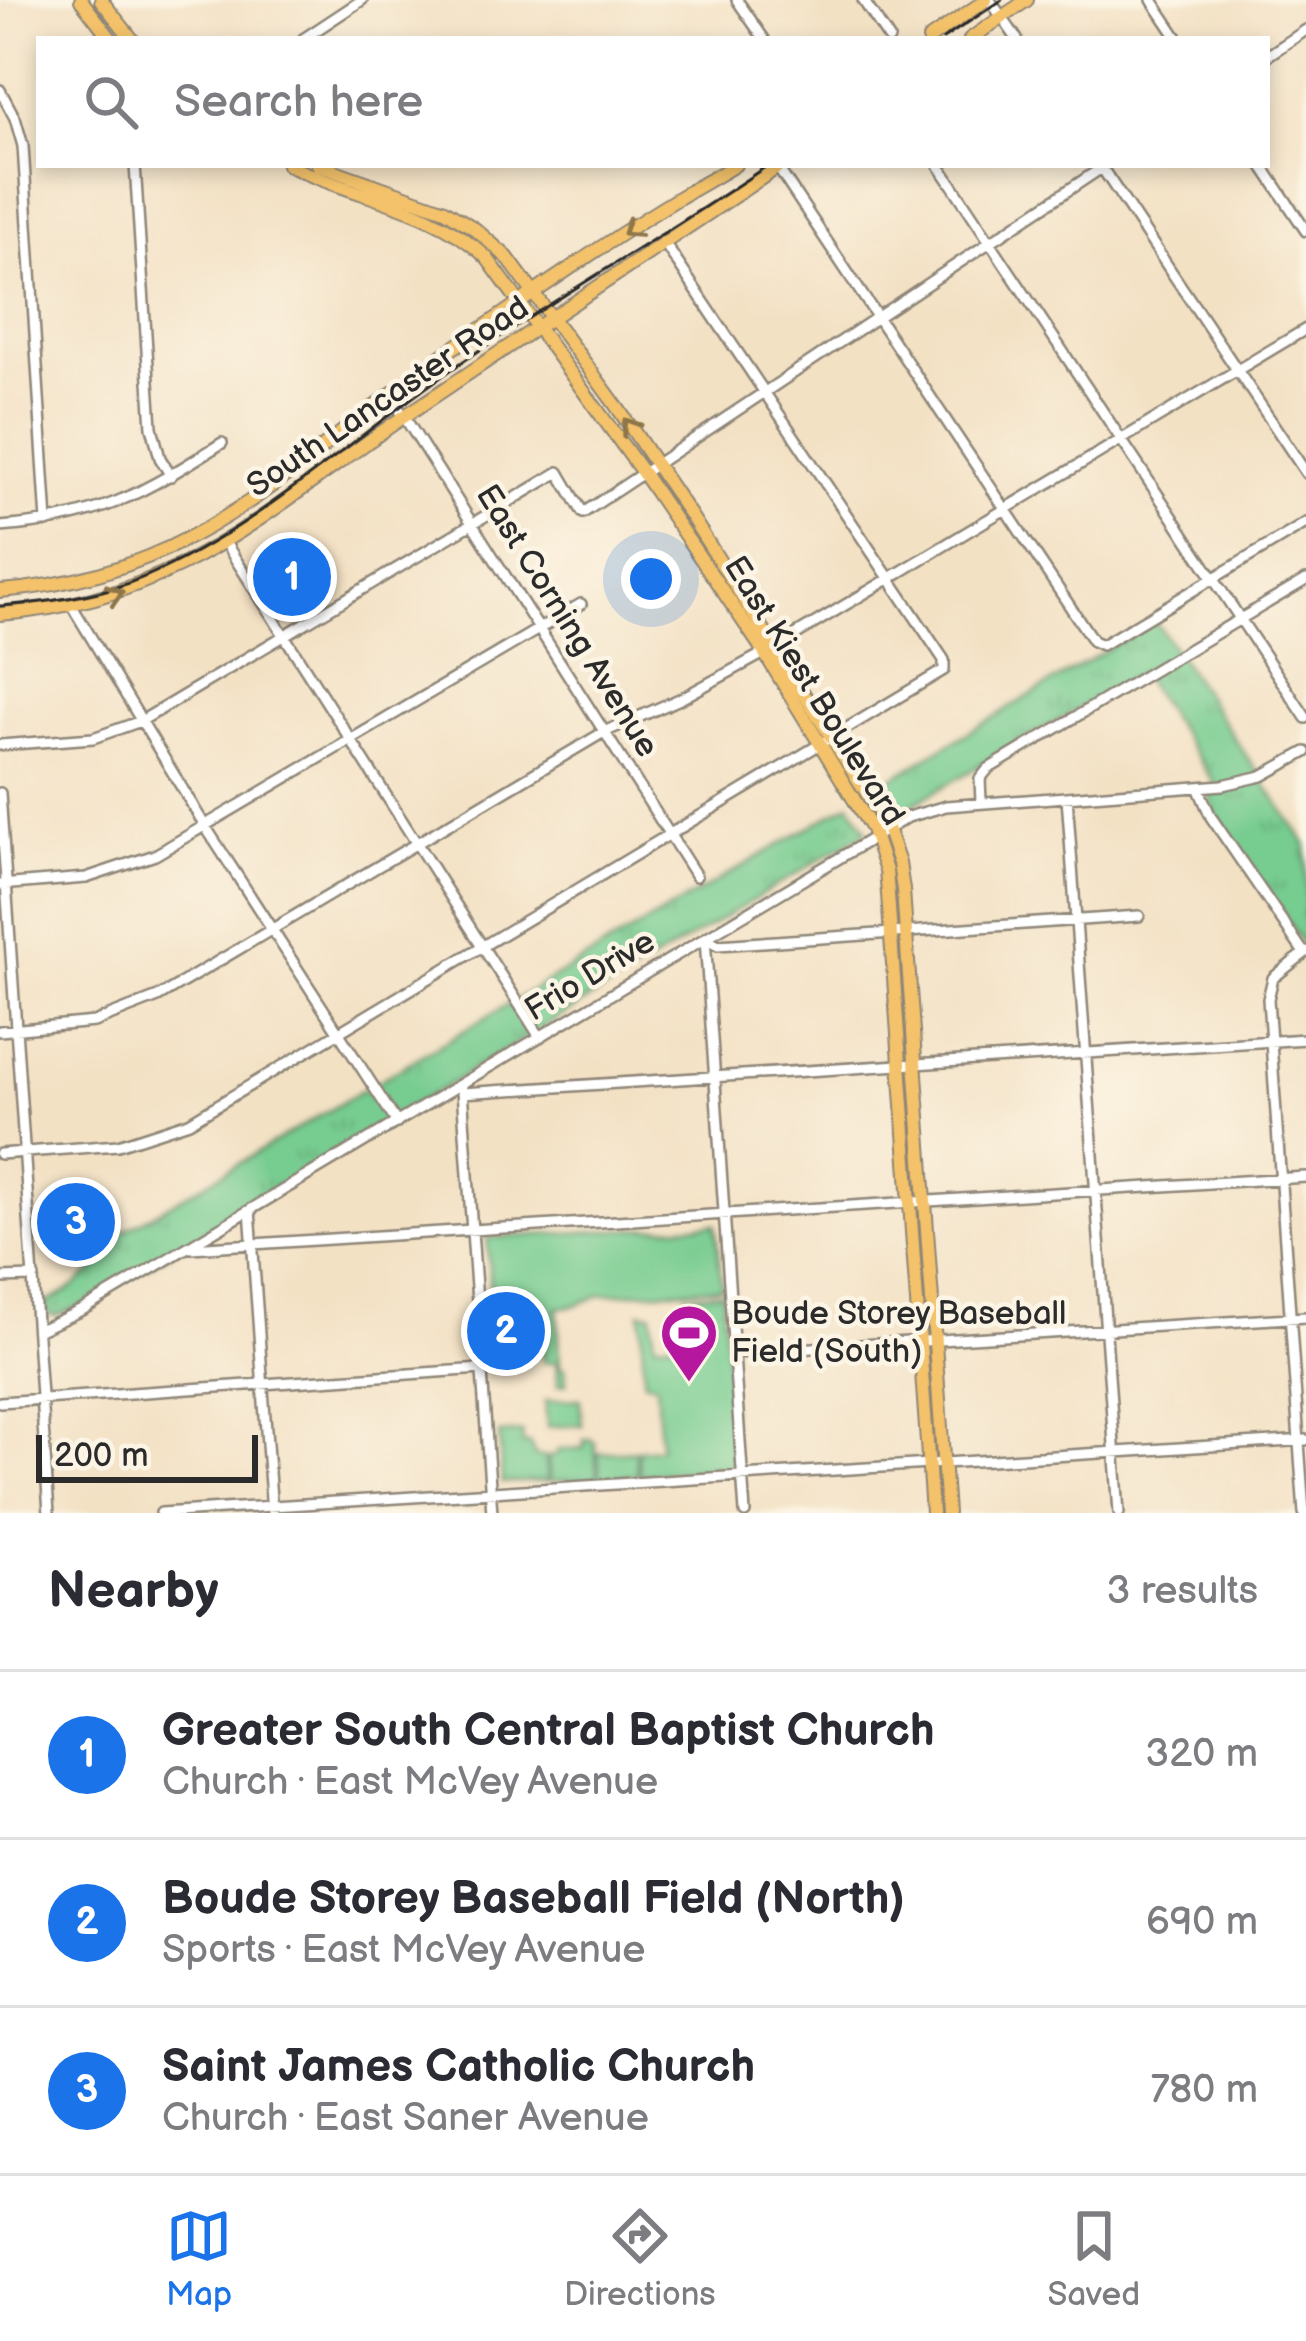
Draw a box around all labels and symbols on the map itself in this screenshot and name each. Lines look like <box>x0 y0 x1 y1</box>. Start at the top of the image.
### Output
one-way arrow <box>622 216 644 238</box>
street label: South Lancaster Road <box>240 288 536 506</box>
one-way arrow <box>622 417 644 439</box>
street label: East Corning Avenue <box>467 477 667 765</box>
pin: 1 <box>253 532 331 622</box>
your location <box>621 549 681 609</box>
street label: East Kiest Boulevard <box>715 549 913 833</box>
one-way arrow <box>104 584 125 609</box>
street label: Frio Drive <box>518 922 662 1030</box>
pin: 3 <box>37 1177 115 1267</box>
pin: 2 <box>467 1286 545 1376</box>
place label: Boude Storey Baseball Field (South) <box>731 1294 1066 1372</box>
sports icon: Boude Storey Baseball Field (South) <box>658 1302 720 1384</box>
scale bar <box>36 1429 258 1482</box>

